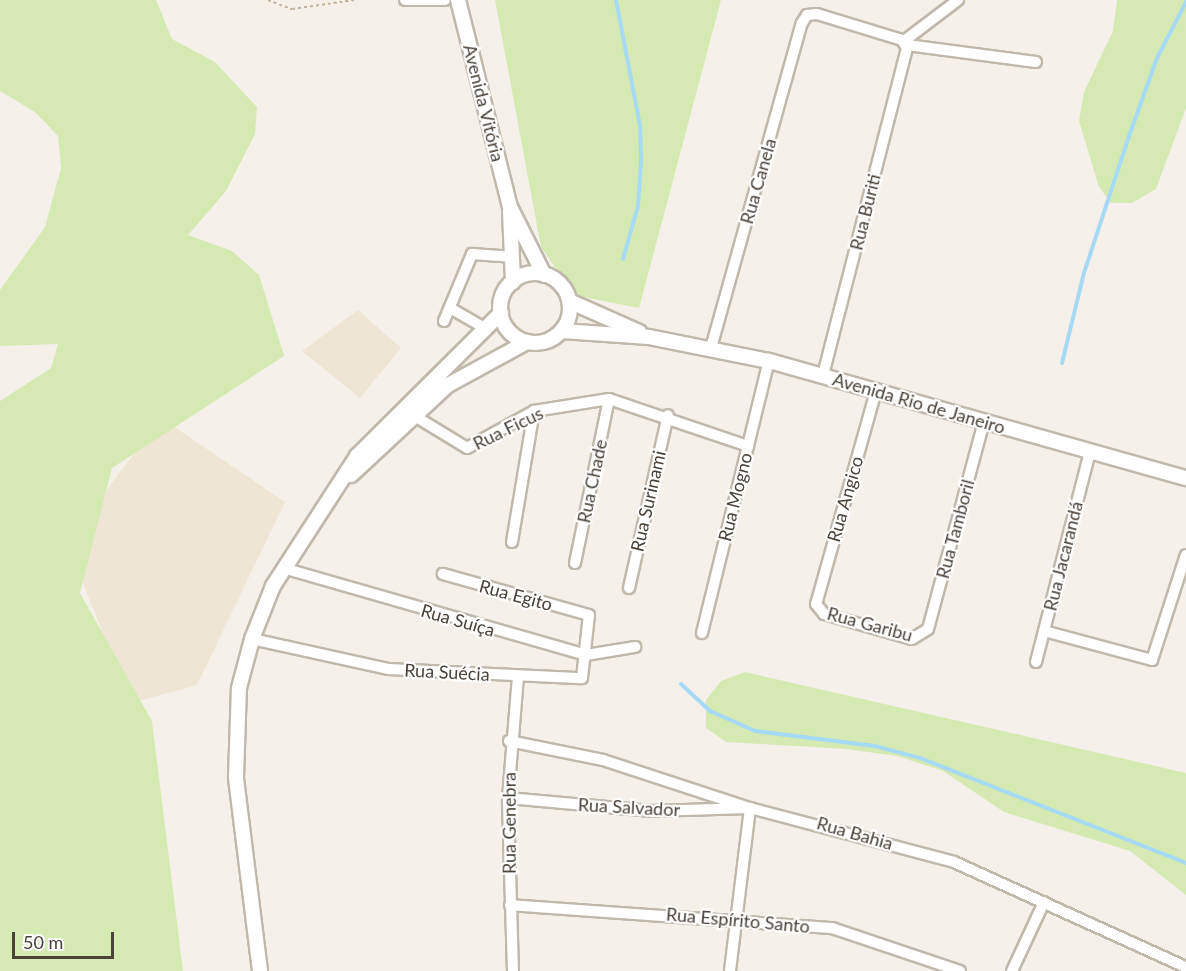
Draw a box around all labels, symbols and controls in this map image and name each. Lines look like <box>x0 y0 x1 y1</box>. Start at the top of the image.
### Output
street label: Avenida Vitória <box>459 42 509 164</box>
street label: Rua Canela <box>735 136 781 226</box>
street label: Rua Buriti <box>845 172 885 252</box>
street label: Avenida Rio de Janeiro <box>830 368 1008 438</box>
street label: Rua Ficus <box>469 402 547 454</box>
street label: Rua Chade <box>573 437 611 525</box>
street label: Rua Surinami <box>626 448 670 554</box>
street label: Rua Mogno <box>714 450 756 544</box>
street label: Rua Angico <box>822 453 868 545</box>
street label: Rua Tamboril <box>931 477 979 581</box>
street label: Rua Jacarandá <box>1039 499 1087 613</box>
street label: Rua Egito <box>477 575 555 615</box>
street label: Rua Suíça <box>419 599 497 641</box>
street label: Rua Garibu <box>825 602 915 646</box>
street label: Rua Suécia <box>404 659 490 685</box>
street label: Rua Genebra <box>498 772 520 874</box>
street label: Rua Salvador <box>577 794 681 820</box>
street label: Rua Bahia <box>814 812 896 854</box>
street label: Rua Espírito Santo <box>665 903 811 937</box>
scale bar <box>15 920 117 958</box>
text: 50 m <box>23 931 63 953</box>

